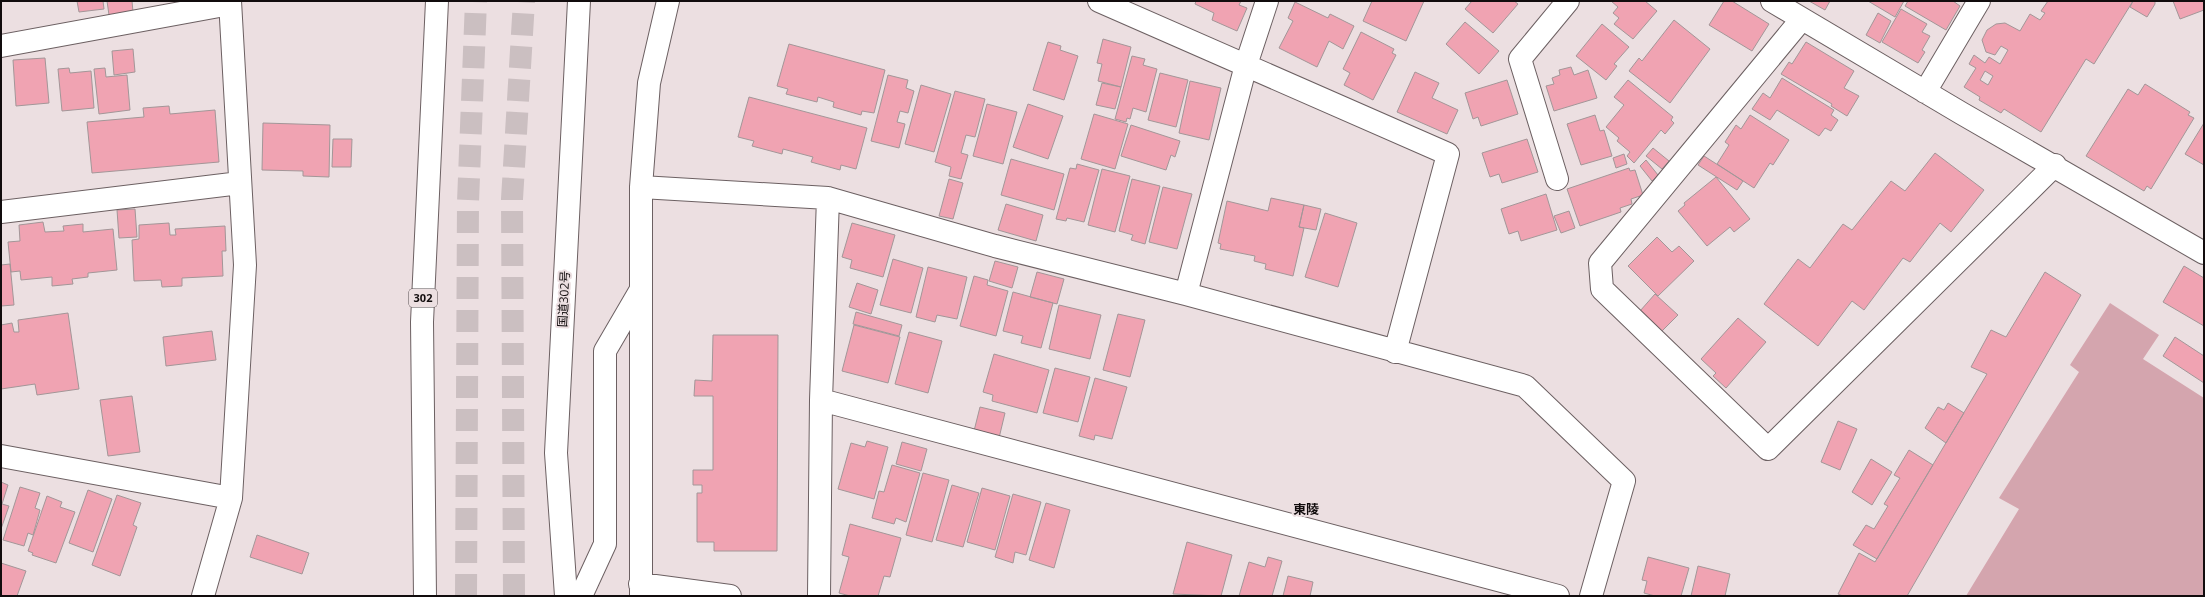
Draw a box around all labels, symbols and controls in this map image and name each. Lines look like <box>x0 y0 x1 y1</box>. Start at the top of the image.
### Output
street label: 国道302号 <box>554 270 573 328</box>
road number: 302 <box>409 289 437 307</box>
district label: 東陵 <box>1293 500 1319 518</box>

